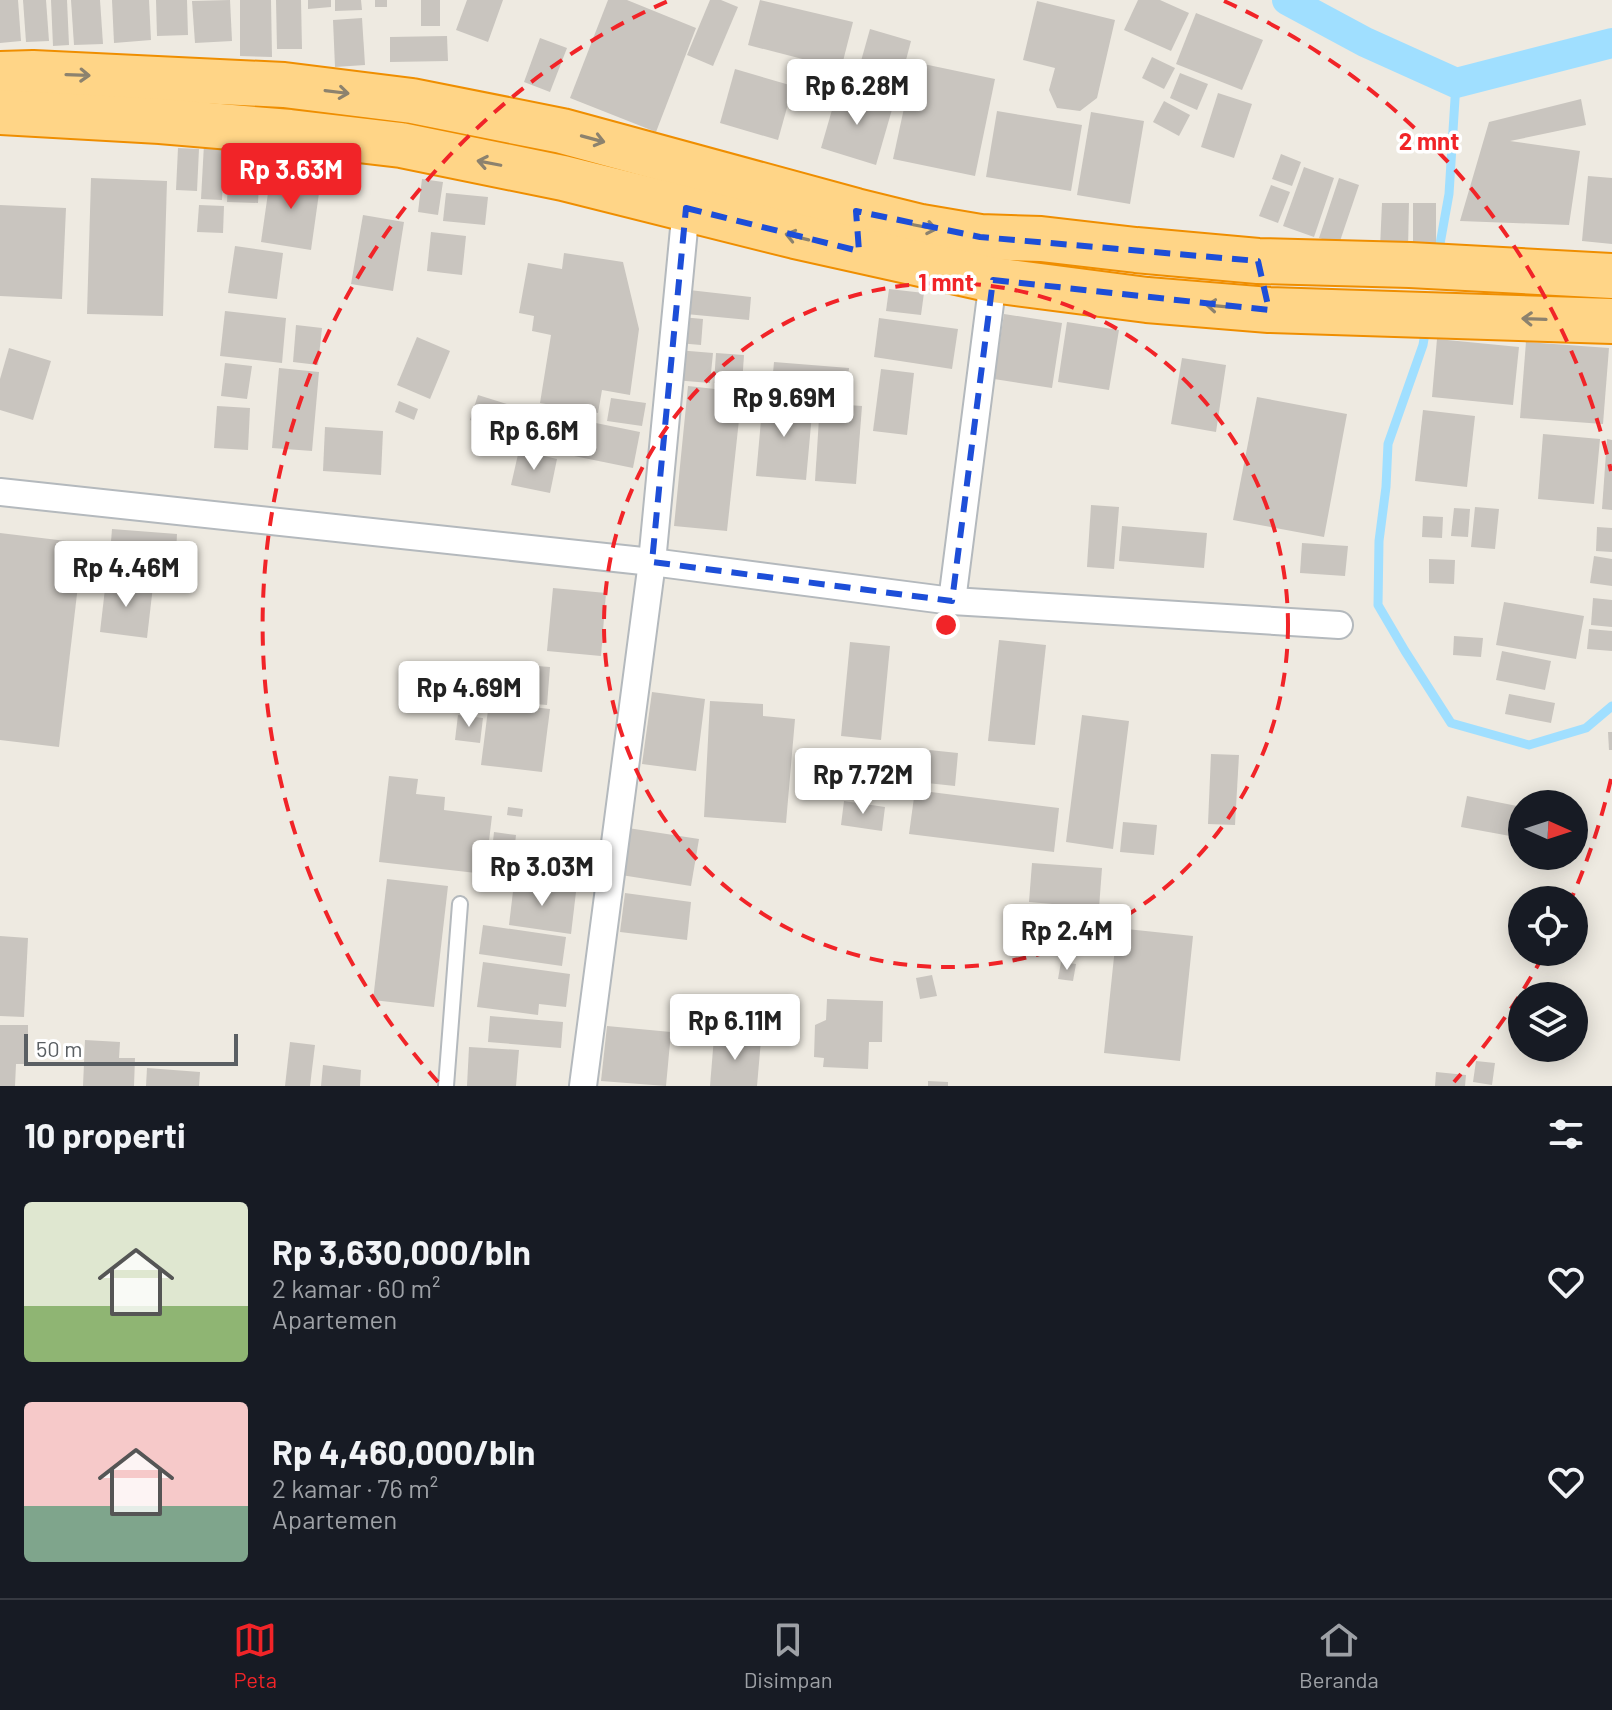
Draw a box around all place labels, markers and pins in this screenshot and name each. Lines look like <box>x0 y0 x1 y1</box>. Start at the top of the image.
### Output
pin: Rp 6.28M <box>774 59 940 127</box>
pin: Rp 3.63M <box>208 143 374 211</box>
pin: Rp 9.69M <box>701 371 867 439</box>
pin: Rp 6.6M <box>460 404 608 472</box>
pin: Rp 4.46M <box>43 541 209 609</box>
centre of rings <box>932 611 960 639</box>
pin: Rp 4.69M <box>386 661 552 729</box>
pin: Rp 7.72M <box>780 748 946 816</box>
pin: Rp 3.03M <box>459 840 625 908</box>
pin: Rp 2.4M <box>993 904 1141 972</box>
pin: Rp 6.11M <box>652 994 818 1062</box>

